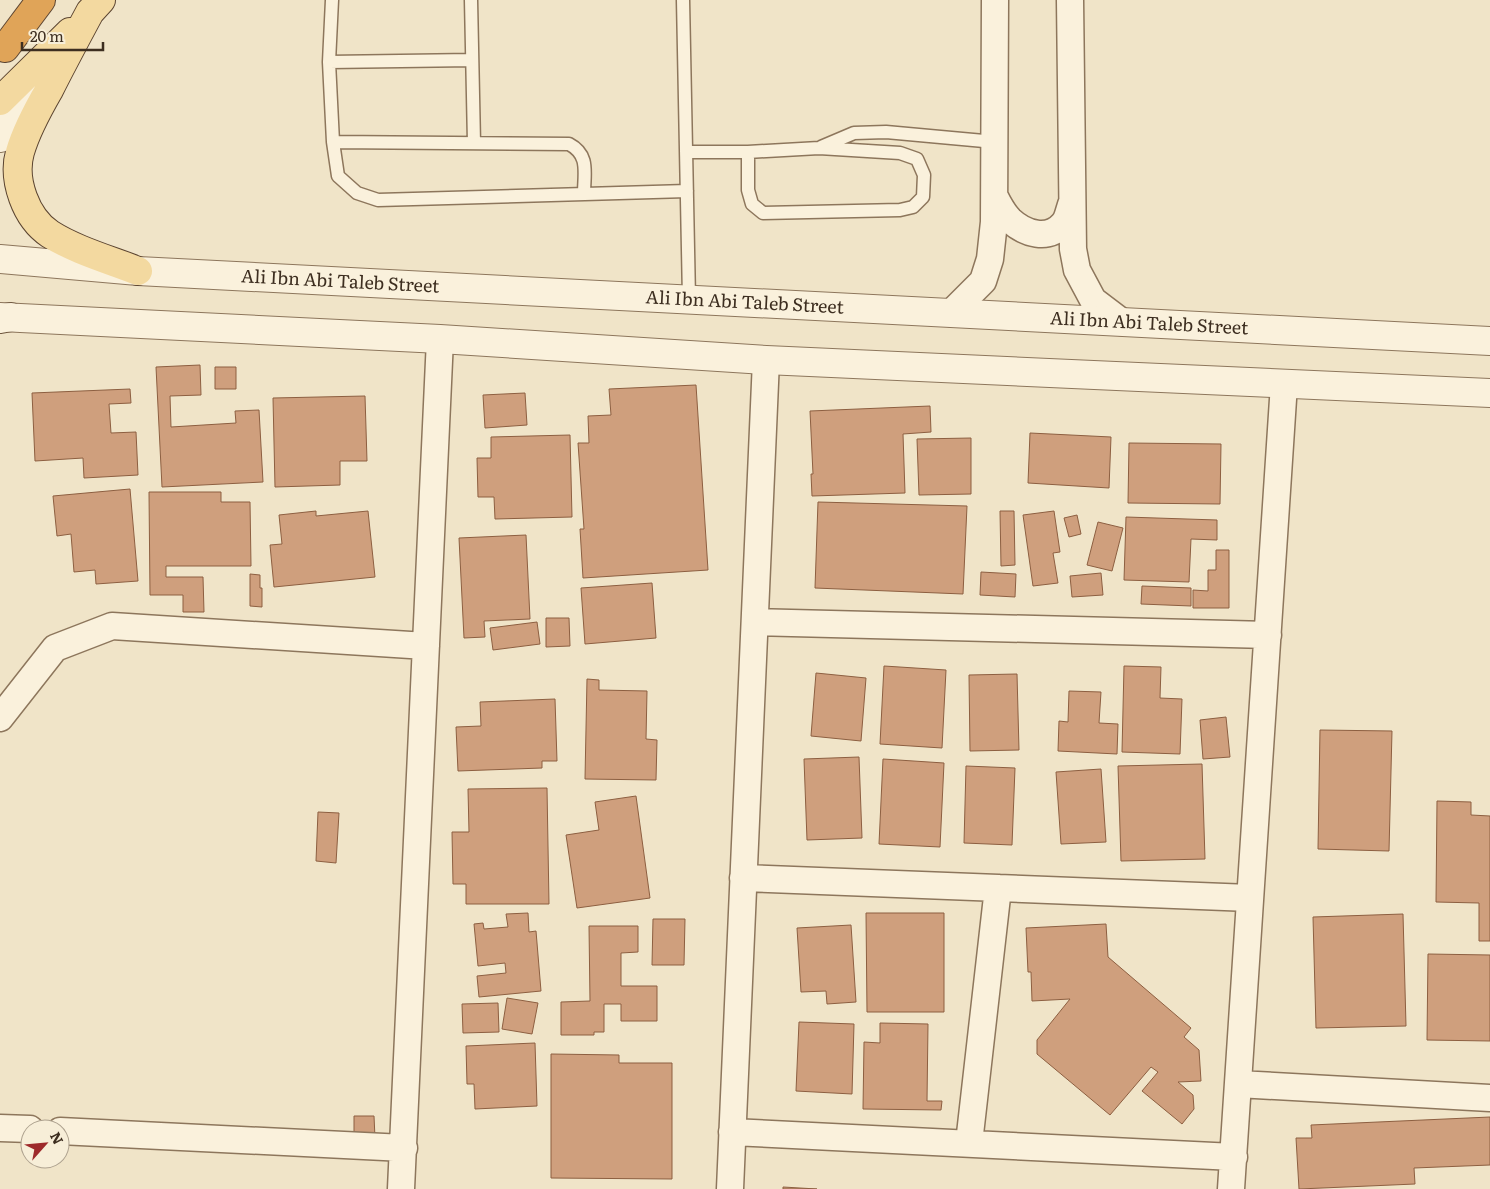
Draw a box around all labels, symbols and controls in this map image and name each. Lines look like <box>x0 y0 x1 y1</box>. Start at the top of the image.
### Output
scale bar <box>22 20 104 52</box>
text: 20 m <box>30 24 64 47</box>
street label: Ali Ibn Abi Taleb Street <box>240 261 441 299</box>
street label: Ali Ibn Abi Taleb Street <box>645 282 845 320</box>
street label: Ali Ibn Abi Taleb Street <box>1049 303 1250 341</box>
north arrow <box>20 1119 70 1169</box>
text: N <box>46 1128 69 1148</box>

